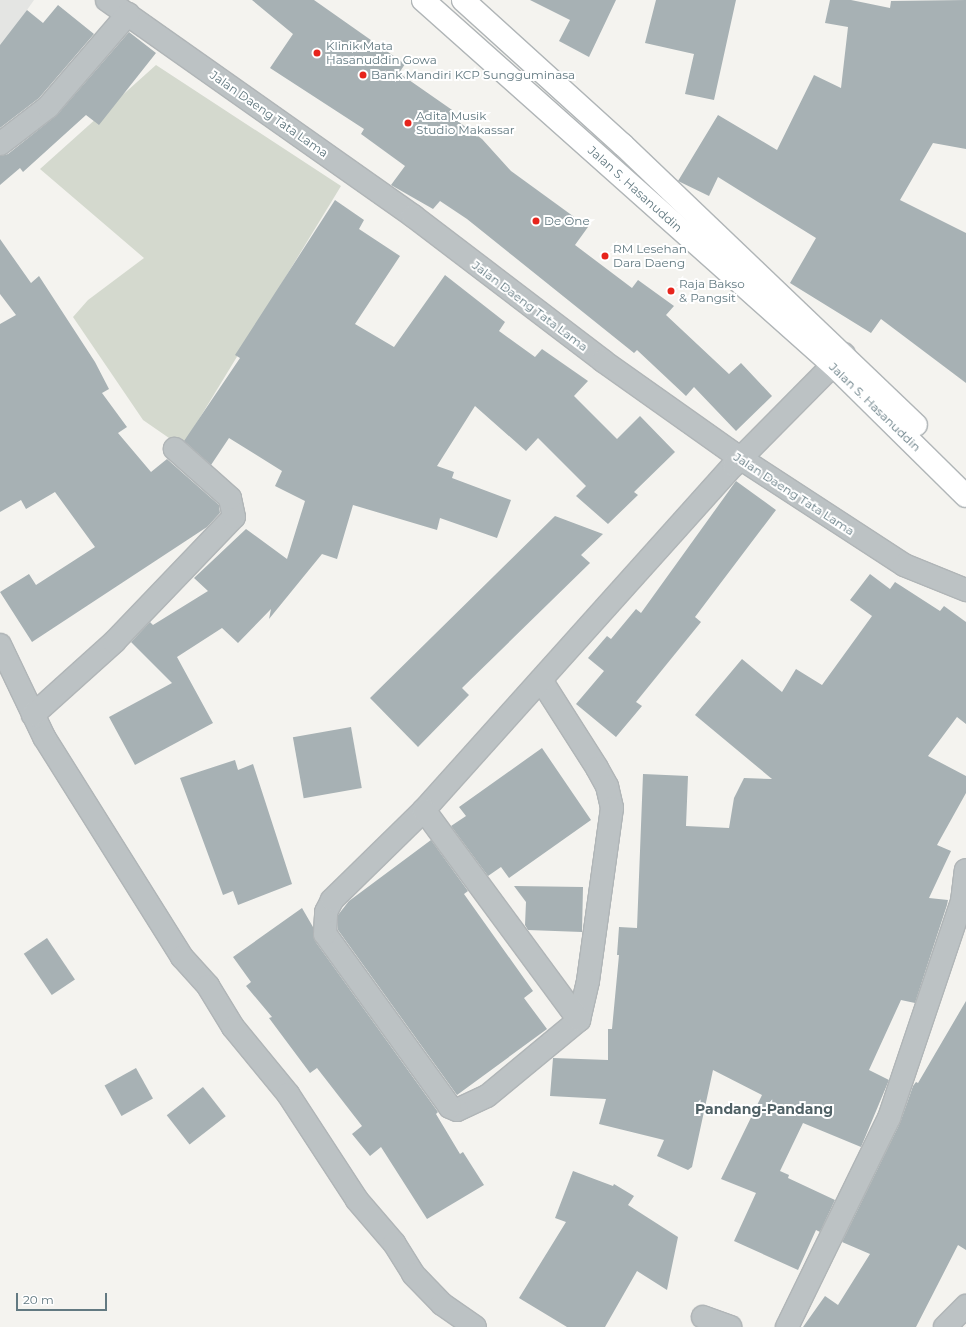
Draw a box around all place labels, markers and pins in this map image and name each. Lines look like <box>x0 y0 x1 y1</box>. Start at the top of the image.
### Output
place label: Klinik Mata Hasanuddin Gowa <box>326 39 437 67</box>
marker: Klinik Mata Hasanuddin Gowa <box>311 47 323 59</box>
place label: Bank Mandiri KCP Sungguminasa <box>371 68 575 82</box>
marker: Bank Mandiri KCP Sungguminasa <box>358 70 368 80</box>
place label: Adita Musik Studio Makassar <box>416 109 515 137</box>
marker: Adita Musik Studio Makassar <box>403 118 413 128</box>
place label: De One <box>544 214 590 228</box>
marker: De One <box>531 216 541 226</box>
place label: RM Lesehan Dara Daeng <box>613 242 687 270</box>
marker: RM Lesehan Dara Daeng <box>600 251 610 261</box>
place label: Raja Bakso & Pangsit <box>679 277 745 305</box>
marker: Raja Bakso & Pangsit <box>666 286 676 296</box>

